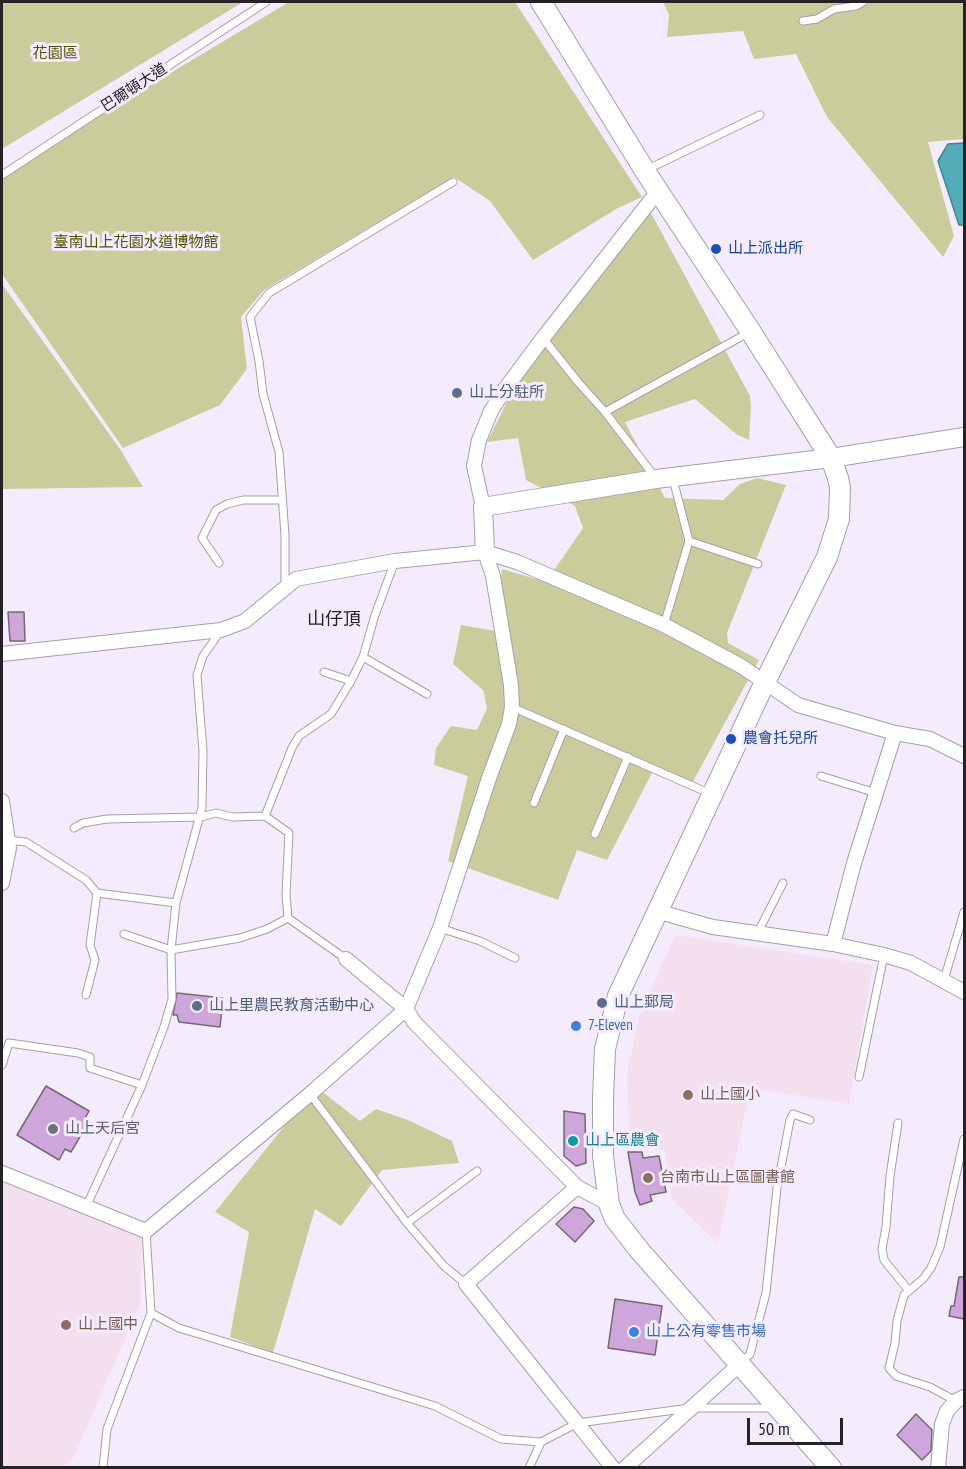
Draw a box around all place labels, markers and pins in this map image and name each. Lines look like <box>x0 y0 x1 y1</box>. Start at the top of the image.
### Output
place label: 山上派出所 <box>728 240 803 258</box>
marker: 山上派出所 <box>709 242 723 256</box>
place label: 山上分駐所 <box>469 384 544 402</box>
marker: 山上分駐所 <box>450 386 464 400</box>
place label: 農會托兒所 <box>743 730 818 748</box>
marker: 農會托兒所 <box>724 732 738 746</box>
place label: 山上郵局 <box>614 994 674 1012</box>
marker: 山上郵局 <box>595 996 609 1010</box>
place label: 山上里農民教育活動中心 <box>209 997 374 1015</box>
marker: 山上里農民教育活動中心 <box>190 999 204 1013</box>
place label: 7-Eleven <box>588 1017 633 1035</box>
marker: 7-Eleven <box>569 1019 583 1033</box>
place label: 山上國小 <box>700 1086 760 1104</box>
marker: 山上國小 <box>681 1088 695 1102</box>
place label: 山上天后宮 <box>65 1120 140 1138</box>
marker: 山上天后宮 <box>46 1122 60 1136</box>
place label: 山上區農會 <box>585 1132 660 1150</box>
marker: 山上區農會 <box>566 1134 580 1148</box>
place label: 台南市山上區圖書館 <box>660 1169 795 1187</box>
marker: 台南市山上區圖書館 <box>641 1171 655 1185</box>
place label: 山上國中 <box>78 1316 138 1334</box>
marker: 山上國中 <box>59 1318 73 1332</box>
place label: 山上公有零售市場 <box>646 1323 766 1341</box>
marker: 山上公有零售市場 <box>627 1325 641 1339</box>

